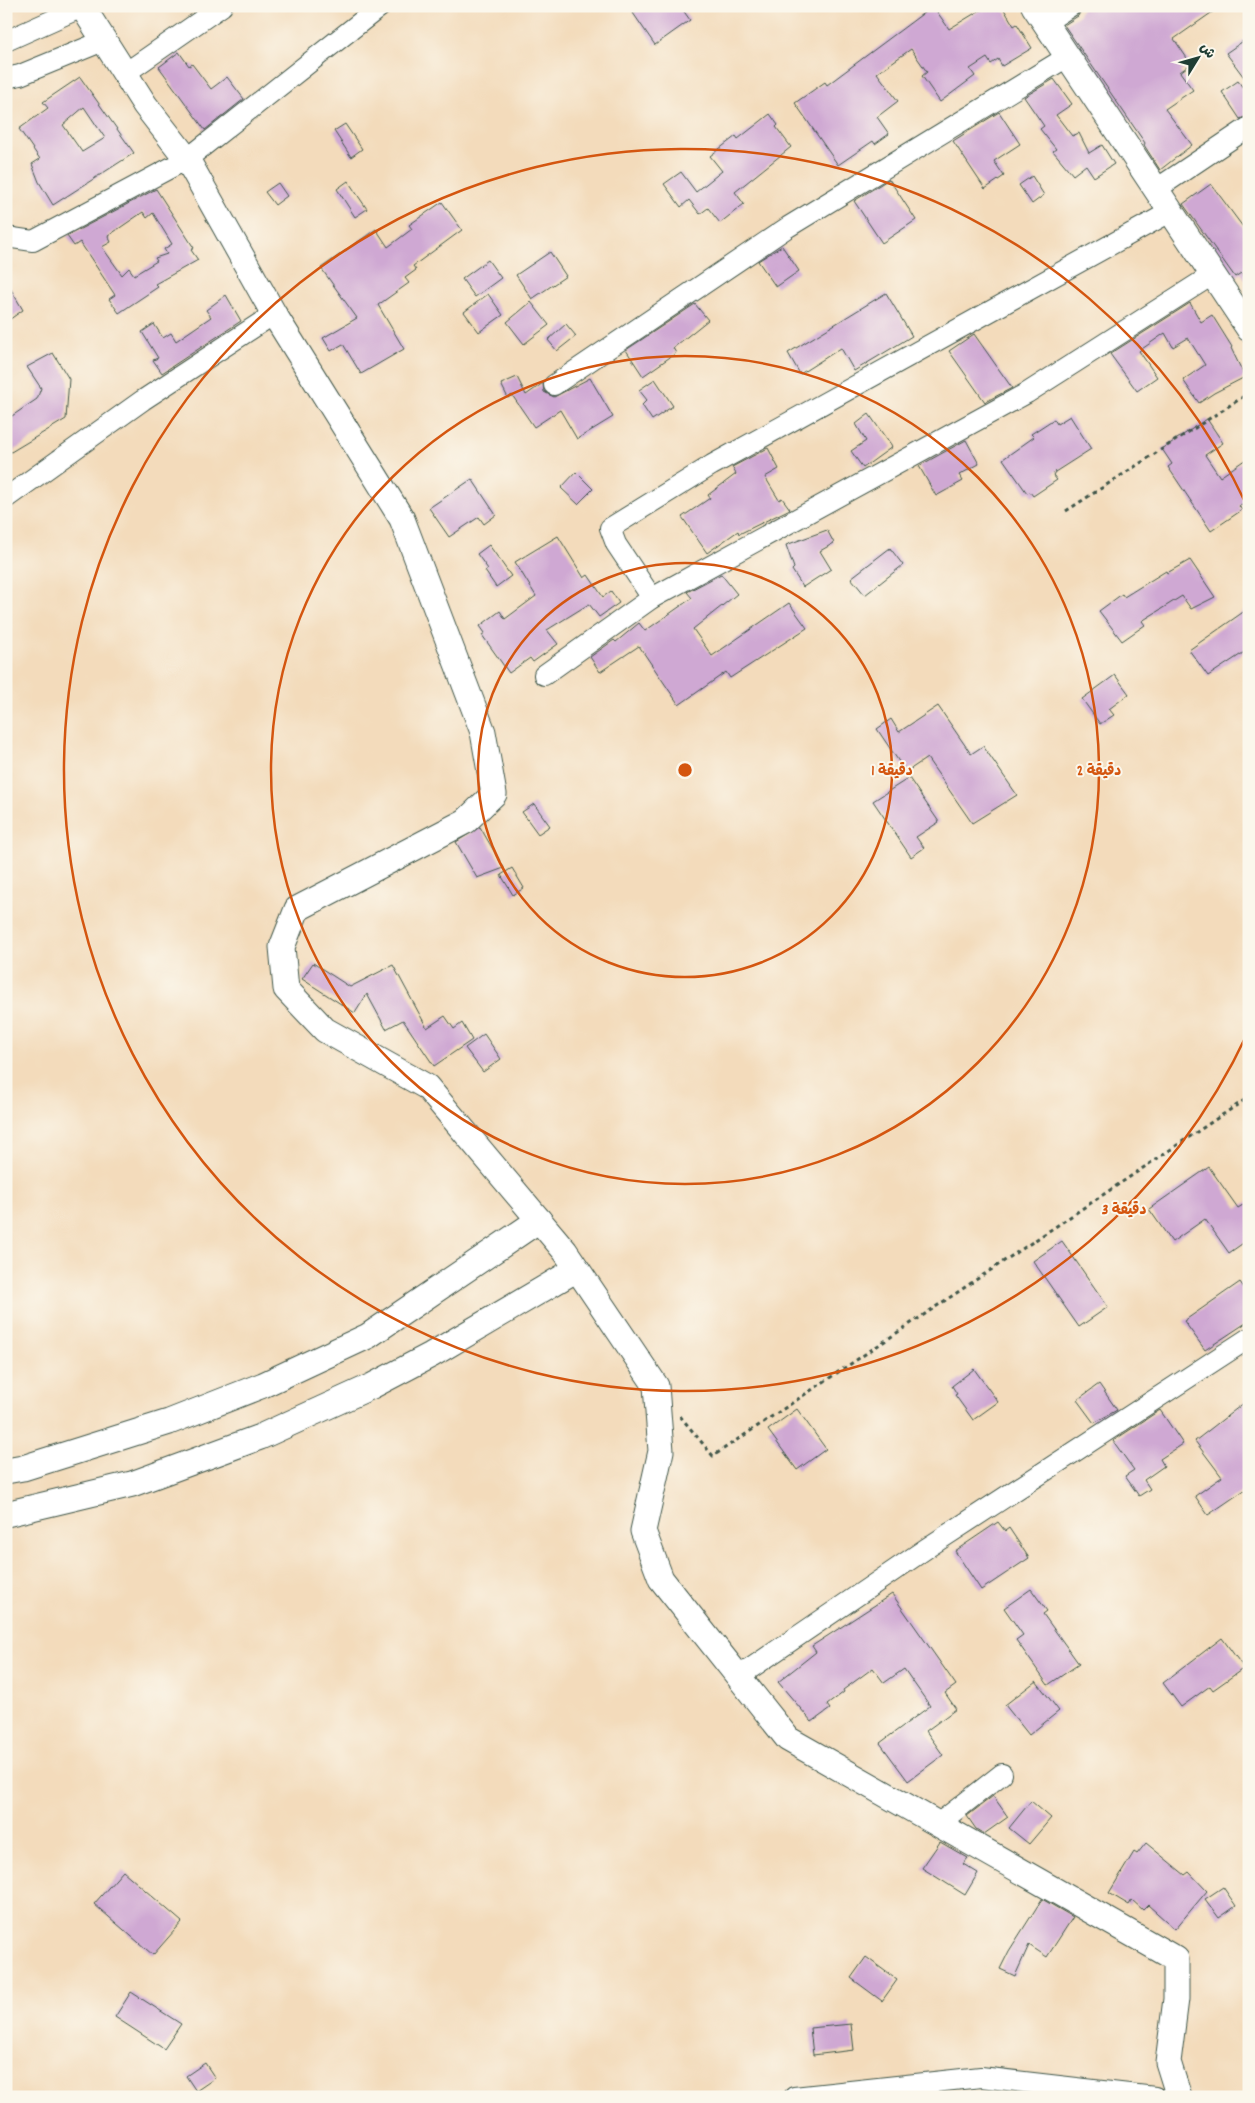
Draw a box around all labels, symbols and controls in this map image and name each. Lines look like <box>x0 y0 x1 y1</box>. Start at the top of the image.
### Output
north arrow <box>1172 32 1222 82</box>
text: ش <box>1194 39 1219 64</box>
centre of rings <box>676 761 694 779</box>
text: 1 دقيقة <box>871 761 913 783</box>
text: 2 دقيقة <box>1077 761 1121 783</box>
text: 3 دقيقة <box>1102 1200 1146 1222</box>

